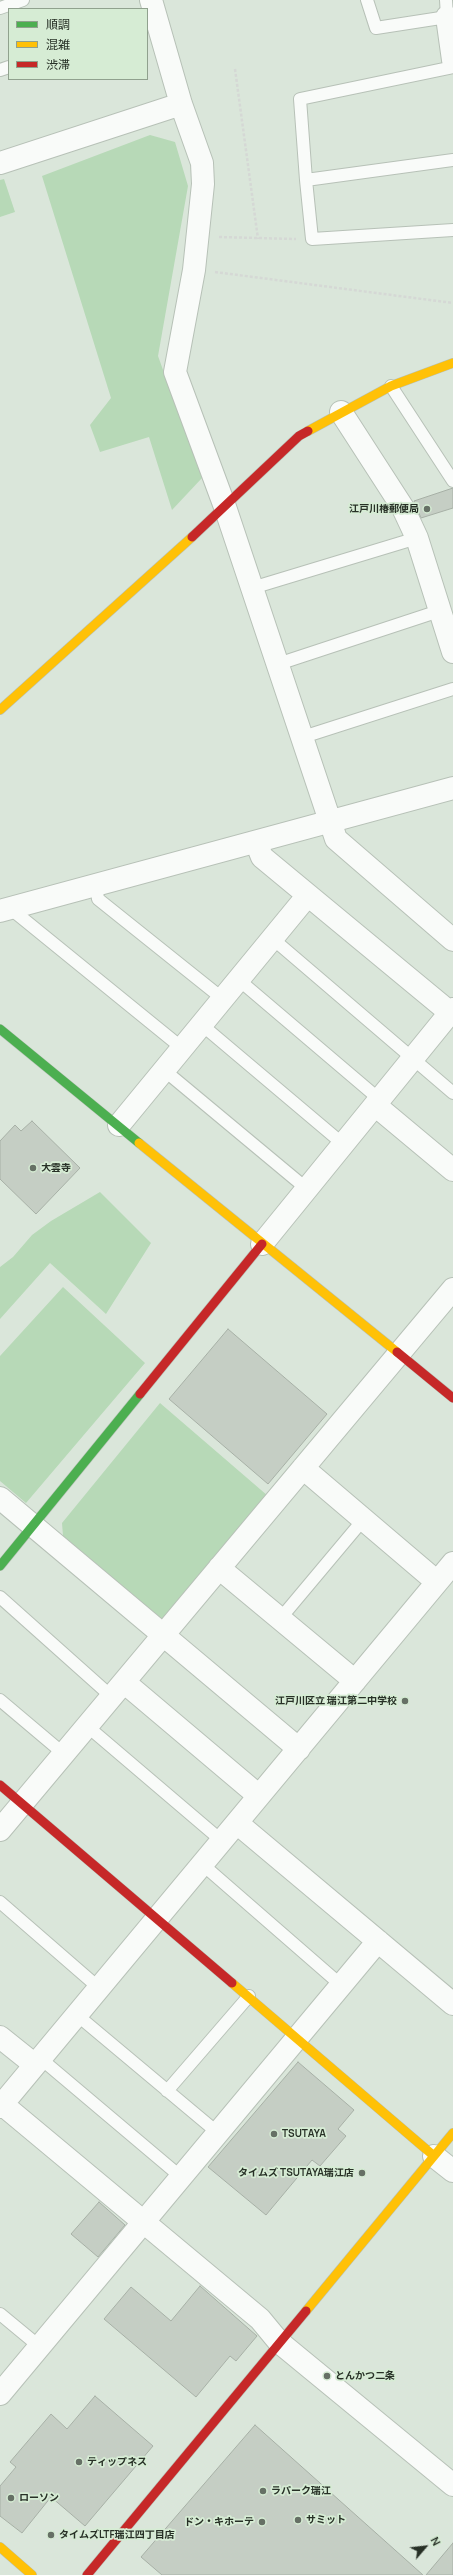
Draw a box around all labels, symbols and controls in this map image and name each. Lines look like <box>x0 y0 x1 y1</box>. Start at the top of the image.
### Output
legend <box>8 8 148 80</box>
text: 順調 <box>46 16 70 33</box>
text: 混雑 <box>46 36 70 53</box>
text: 渋滞 <box>46 56 70 73</box>
place label: 江戸川椿郵便局 <box>349 503 419 515</box>
marker: 江戸川椿郵便局 <box>422 504 432 514</box>
place label: 大雲寺 <box>41 1162 71 1174</box>
marker: 大雲寺 <box>28 1163 38 1173</box>
place label: 江戸川区立 瑞江第二中学校 <box>275 1695 397 1707</box>
marker: 江戸川区立 瑞江第二中学校 <box>400 1696 410 1706</box>
place label: TSUTAYA <box>282 2128 326 2140</box>
marker: TSUTAYA <box>269 2129 279 2139</box>
place label: タイムズ TSUTAYA瑞江店 <box>238 2167 354 2179</box>
marker: タイムズ TSUTAYA瑞江店 <box>357 2168 367 2178</box>
place label: とんかつ二条 <box>335 2370 395 2382</box>
marker: とんかつ二条 <box>322 2371 332 2381</box>
place label: ティップネス <box>87 2456 147 2468</box>
marker: ティップネス <box>74 2457 84 2467</box>
place label: ラパーク瑞江 <box>271 2485 331 2497</box>
marker: ラパーク瑞江 <box>258 2486 268 2496</box>
place label: ローソン <box>19 2492 59 2504</box>
marker: ローソン <box>6 2493 16 2503</box>
place label: サミット <box>306 2514 346 2526</box>
marker: サミット <box>293 2515 303 2525</box>
place label: ドン・キホーテ <box>184 2516 254 2528</box>
marker: ドン・キホーテ <box>257 2517 267 2527</box>
north arrow <box>405 2527 445 2567</box>
place label: タイムズLTF瑞江四丁目店 <box>59 2529 175 2541</box>
marker: タイムズLTF瑞江四丁目店 <box>46 2530 56 2540</box>
text: N <box>428 2534 445 2548</box>

